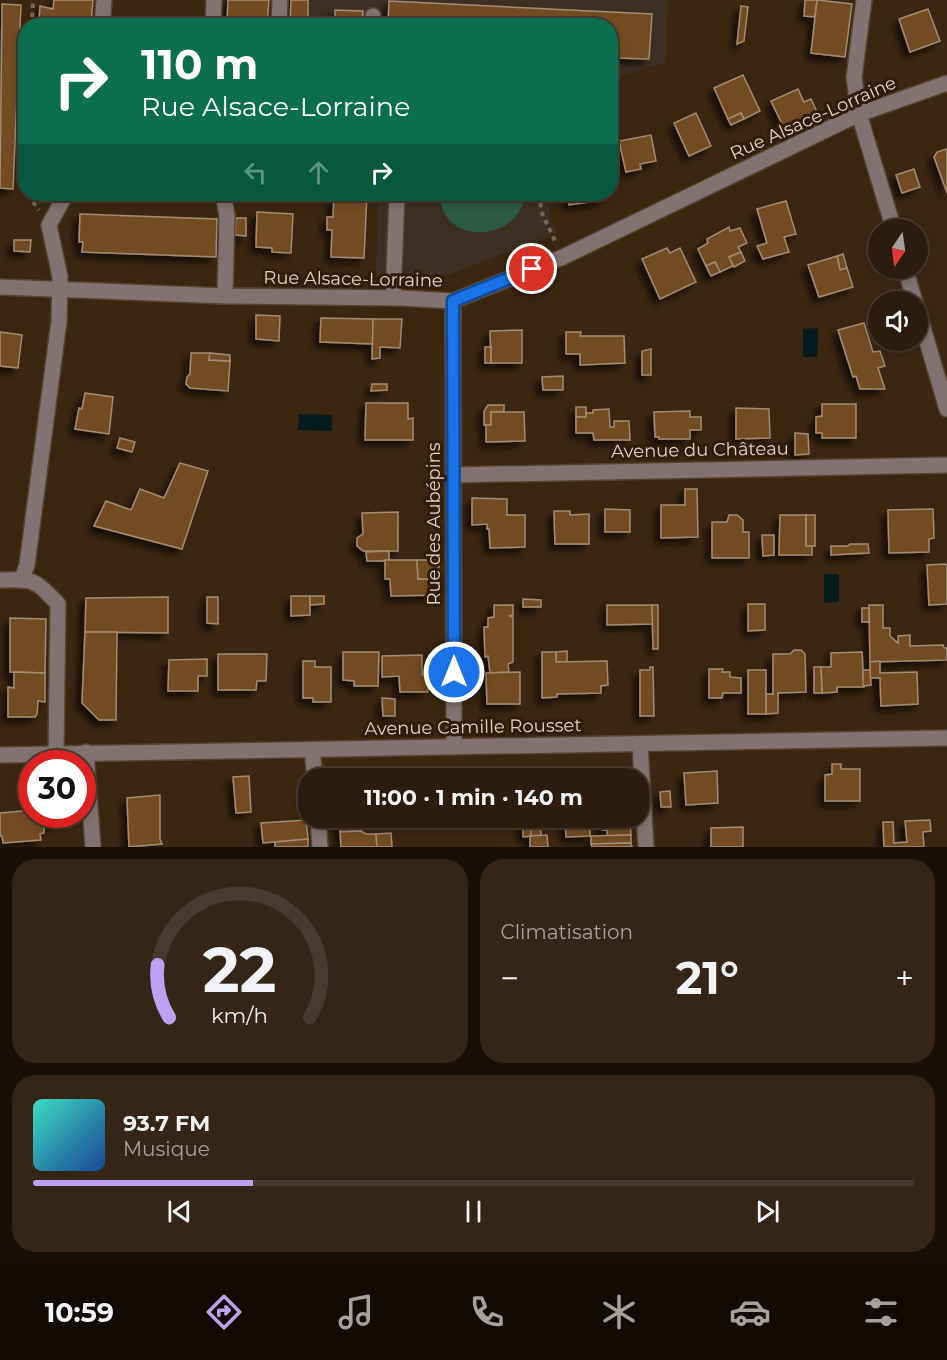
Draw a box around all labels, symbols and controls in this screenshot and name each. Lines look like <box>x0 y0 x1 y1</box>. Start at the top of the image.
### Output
text: 110 m <box>141 38 258 90</box>
icon: right <box>42 42 120 120</box>
street label: Rue Alsace-Lorraine <box>726 71 900 165</box>
text: Rue Alsace-Lorraine <box>141 90 410 123</box>
icon: left <box>239 156 272 189</box>
icon: ahead <box>302 156 335 189</box>
icon: right <box>365 156 398 189</box>
north arrow <box>868 219 928 279</box>
map controls <box>868 219 928 351</box>
pin <box>506 243 557 294</box>
icon: arrive <box>515 252 548 285</box>
street label: Rue Alsace-Lorraine <box>263 266 443 292</box>
button: sound <box>868 291 928 351</box>
street label: Avenue du Château <box>611 437 789 463</box>
street label: Rue des Aubépins <box>423 442 445 606</box>
position arrow <box>422 640 486 704</box>
street label: Avenue Camille Rousset <box>364 714 582 740</box>
speed limit sign: 30 <box>18 750 96 828</box>
text: 11:00 · 1 min · 140 m <box>364 784 583 811</box>
text: Climatisation <box>501 920 633 944</box>
text: 22 <box>203 932 277 1008</box>
text: 21° <box>676 950 739 1005</box>
text: − <box>501 958 519 998</box>
text: + <box>895 958 914 998</box>
text: km/h <box>211 1002 268 1028</box>
text: 93.7 FM <box>123 1110 210 1137</box>
text: Musique <box>123 1137 210 1161</box>
icon: previous <box>163 1195 196 1228</box>
icon: pause <box>457 1195 490 1228</box>
icon: next <box>751 1195 784 1228</box>
icon: directions <box>203 1291 245 1333</box>
icon: music <box>335 1291 377 1333</box>
icon: phone <box>466 1291 508 1333</box>
icon: climate <box>598 1291 640 1333</box>
icon: car <box>729 1291 771 1333</box>
icon: filters <box>860 1291 902 1333</box>
text: 10:59 <box>45 1296 114 1329</box>

